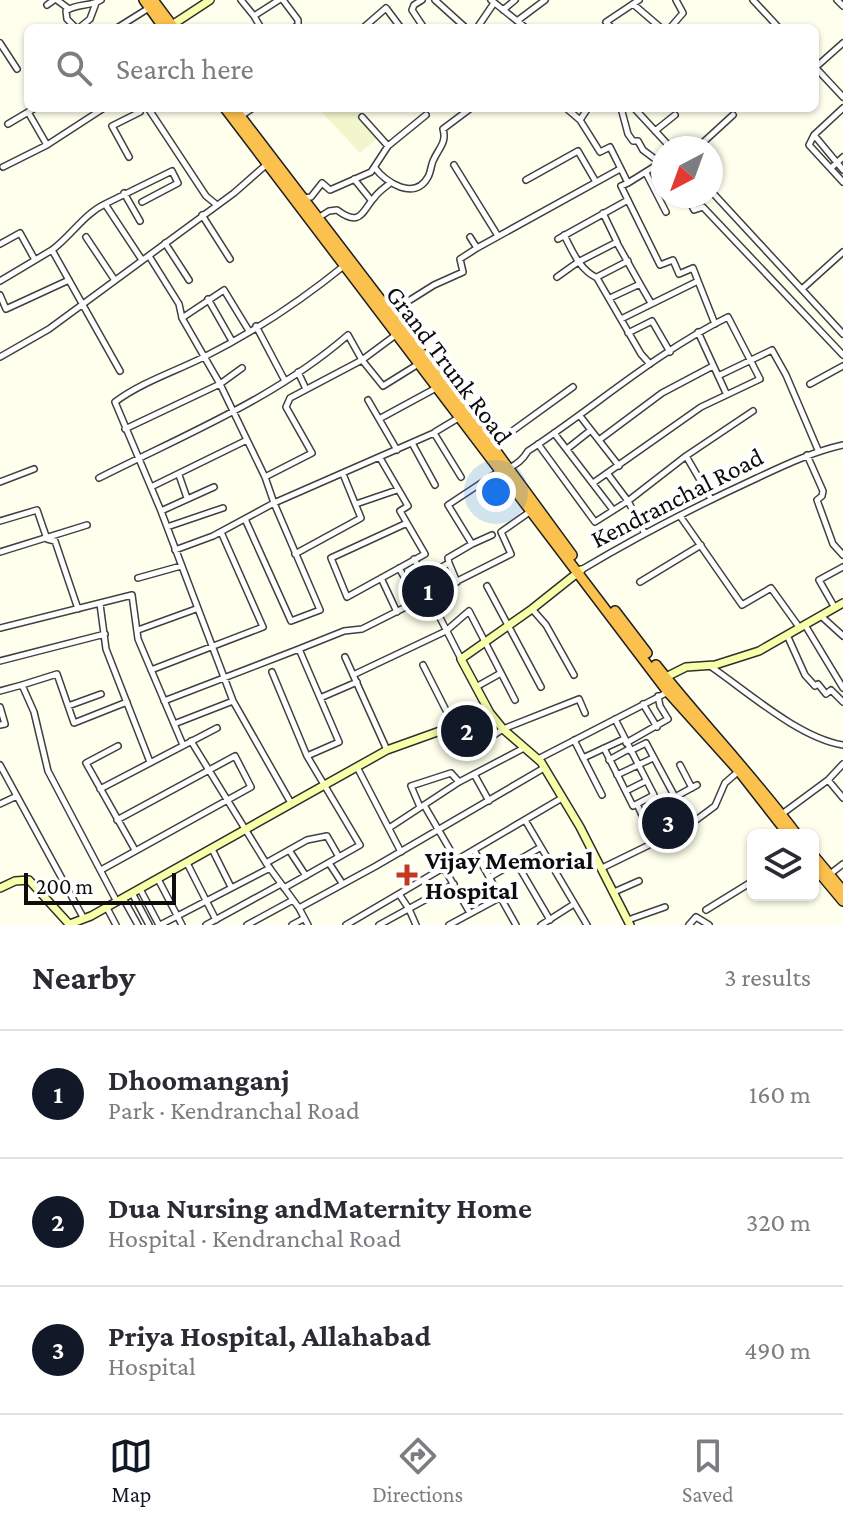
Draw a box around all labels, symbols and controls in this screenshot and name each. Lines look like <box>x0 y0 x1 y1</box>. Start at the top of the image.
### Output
search box <box>24 24 819 112</box>
icon: search <box>52 46 96 90</box>
text: Search here <box>116 52 254 85</box>
north arrow <box>651 136 723 208</box>
street label: Grand Trunk Road <box>380 280 518 450</box>
street label: Kendranchal Road <box>586 442 768 554</box>
your location <box>476 472 516 512</box>
pin: 1 <box>402 561 454 621</box>
pin: 2 <box>441 701 493 761</box>
pin: 3 <box>642 793 694 853</box>
map controls <box>747 829 819 901</box>
button: layers <box>747 829 819 901</box>
place label: Vijay Memorial Hospital <box>424 846 594 905</box>
marker: Vijay Memorial Hospital <box>396 864 418 886</box>
scale bar <box>24 869 176 905</box>
text: 200 m <box>36 874 93 899</box>
text: Nearby <box>32 959 135 996</box>
text: 3 results <box>724 963 811 992</box>
text: Dhoomanganj <box>108 1063 290 1096</box>
text: 1 <box>53 1080 63 1109</box>
text: 160 m <box>749 1080 811 1109</box>
text: Park · Kendranchal Road <box>108 1096 360 1125</box>
text: Dua Nursing andMaternity Home <box>108 1191 532 1224</box>
text: 2 <box>51 1208 65 1237</box>
text: 320 m <box>746 1208 811 1237</box>
text: Hospital · Kendranchal Road <box>108 1224 401 1253</box>
text: Priya Hospital, Allahabad <box>108 1319 431 1352</box>
text: 3 <box>52 1336 64 1365</box>
text: 490 m <box>744 1336 811 1365</box>
text: Hospital <box>108 1352 196 1381</box>
tab: Map <box>109 1434 153 1507</box>
tab: Directions <box>372 1434 463 1507</box>
tab: Saved <box>682 1434 734 1507</box>

